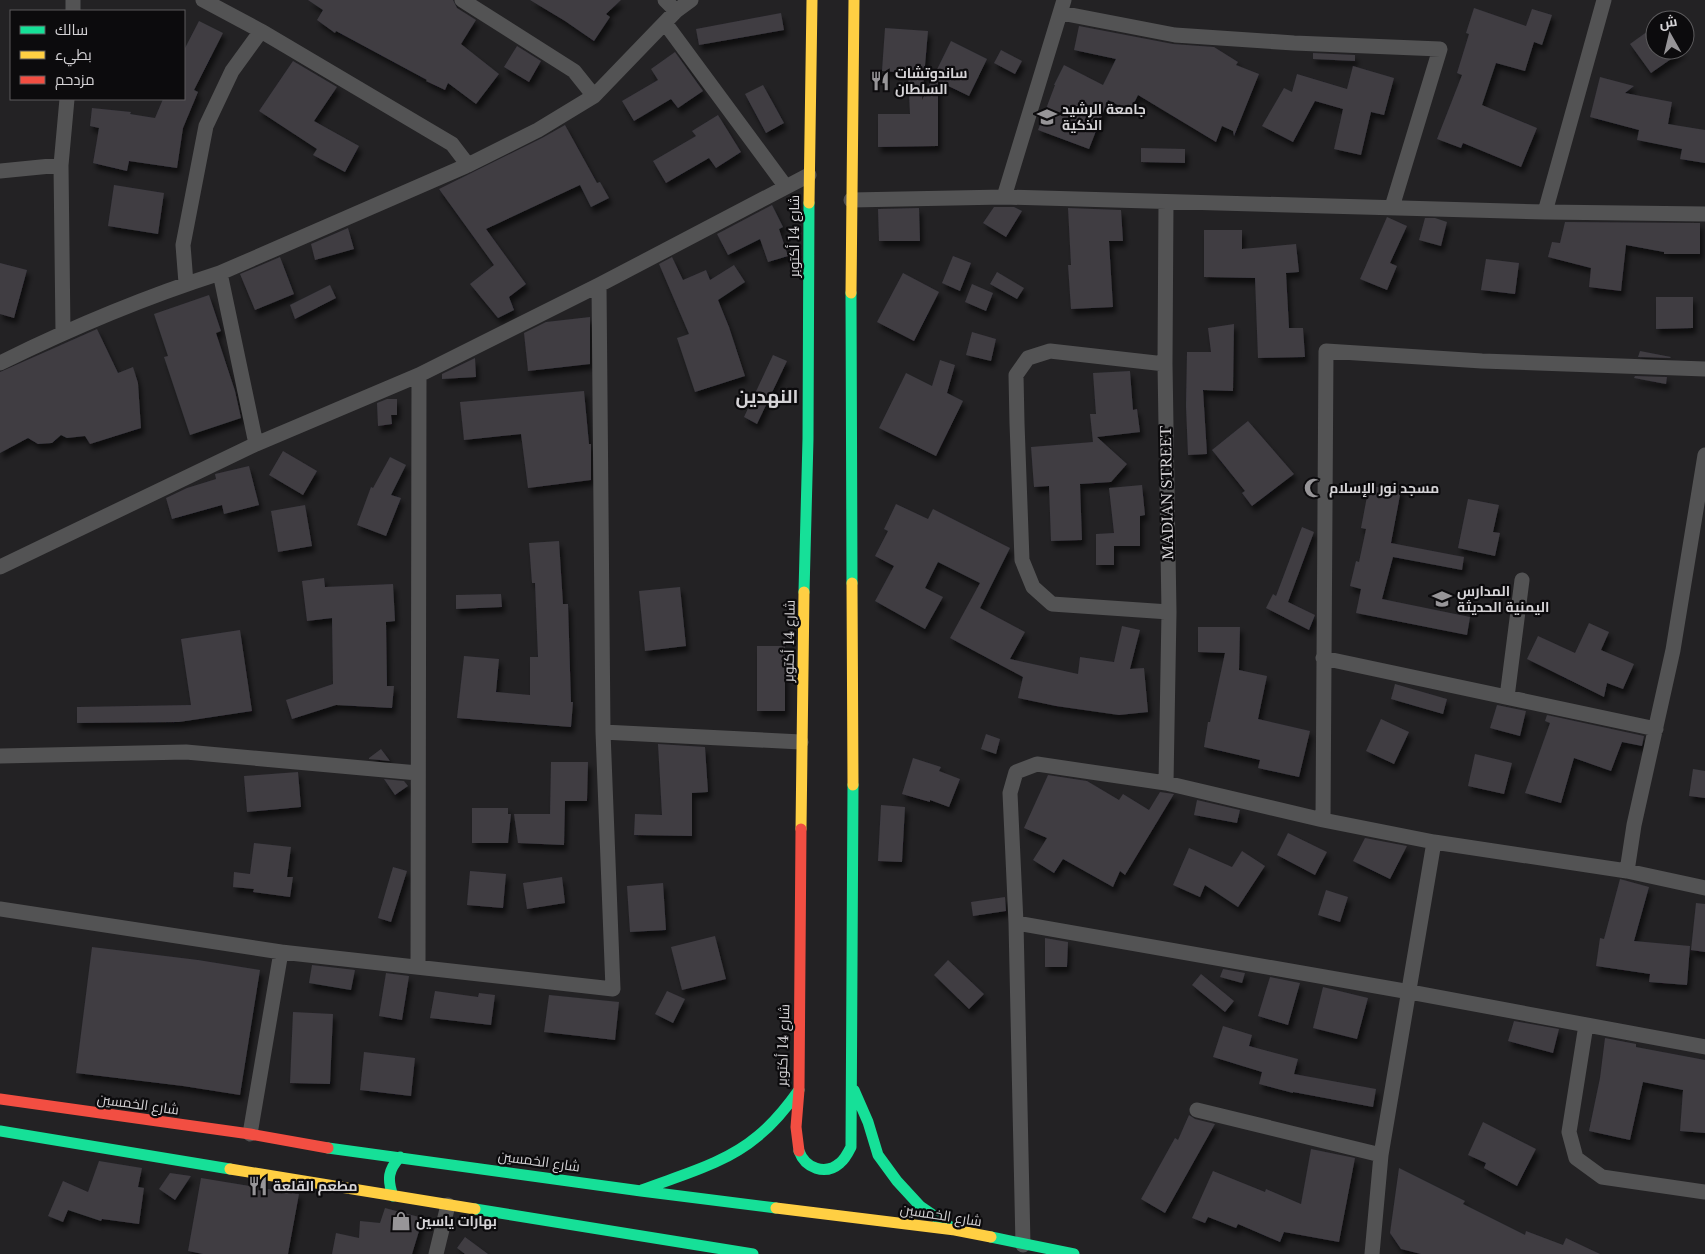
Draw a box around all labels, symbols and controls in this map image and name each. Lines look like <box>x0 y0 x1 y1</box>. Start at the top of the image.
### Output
legend <box>10 10 185 100</box>
north arrow <box>1645 10 1695 60</box>
text: ش <box>1658 12 1678 32</box>
text: سالك <box>55 20 88 39</box>
text: بطيء <box>55 45 92 67</box>
place label: ساندوتشات السلطان <box>895 64 967 98</box>
text: مزدحم <box>55 70 95 90</box>
restaurant icon: ساندوتشات السلطان <box>869 70 891 92</box>
place label: جامعة الرشيد الذكية <box>1062 100 1146 134</box>
school or university icon: جامعة الرشيد الذكية <box>1036 106 1058 128</box>
street label: شارع 14 أكتوبر <box>785 195 803 278</box>
district label: النهدين <box>736 385 798 408</box>
street label: MADIAN STREET <box>1157 426 1177 560</box>
mosque icon: مسجد نور الإسلام <box>1303 477 1325 499</box>
place label: مسجد نور الإسلام <box>1329 479 1439 498</box>
place label: المدارس اليمنية الحديثة <box>1457 582 1549 616</box>
school or university icon: المدارس اليمنية الحديثة <box>1431 588 1453 610</box>
street label: شارع 14 أكتوبر <box>779 600 799 683</box>
street label: شارع 14 أكتوبر <box>773 1004 793 1087</box>
street label: شارع الخمسين <box>96 1089 180 1119</box>
street label: شارع الخمسين <box>497 1146 581 1176</box>
restaurant icon: مطعم القلعة <box>247 1175 269 1197</box>
place label: مطعم القلعة <box>273 1177 357 1196</box>
street label: شارع الخمسين <box>899 1200 983 1230</box>
shop icon: بهارات ياسين <box>390 1210 412 1232</box>
place label: بهارات ياسين <box>416 1212 497 1230</box>

